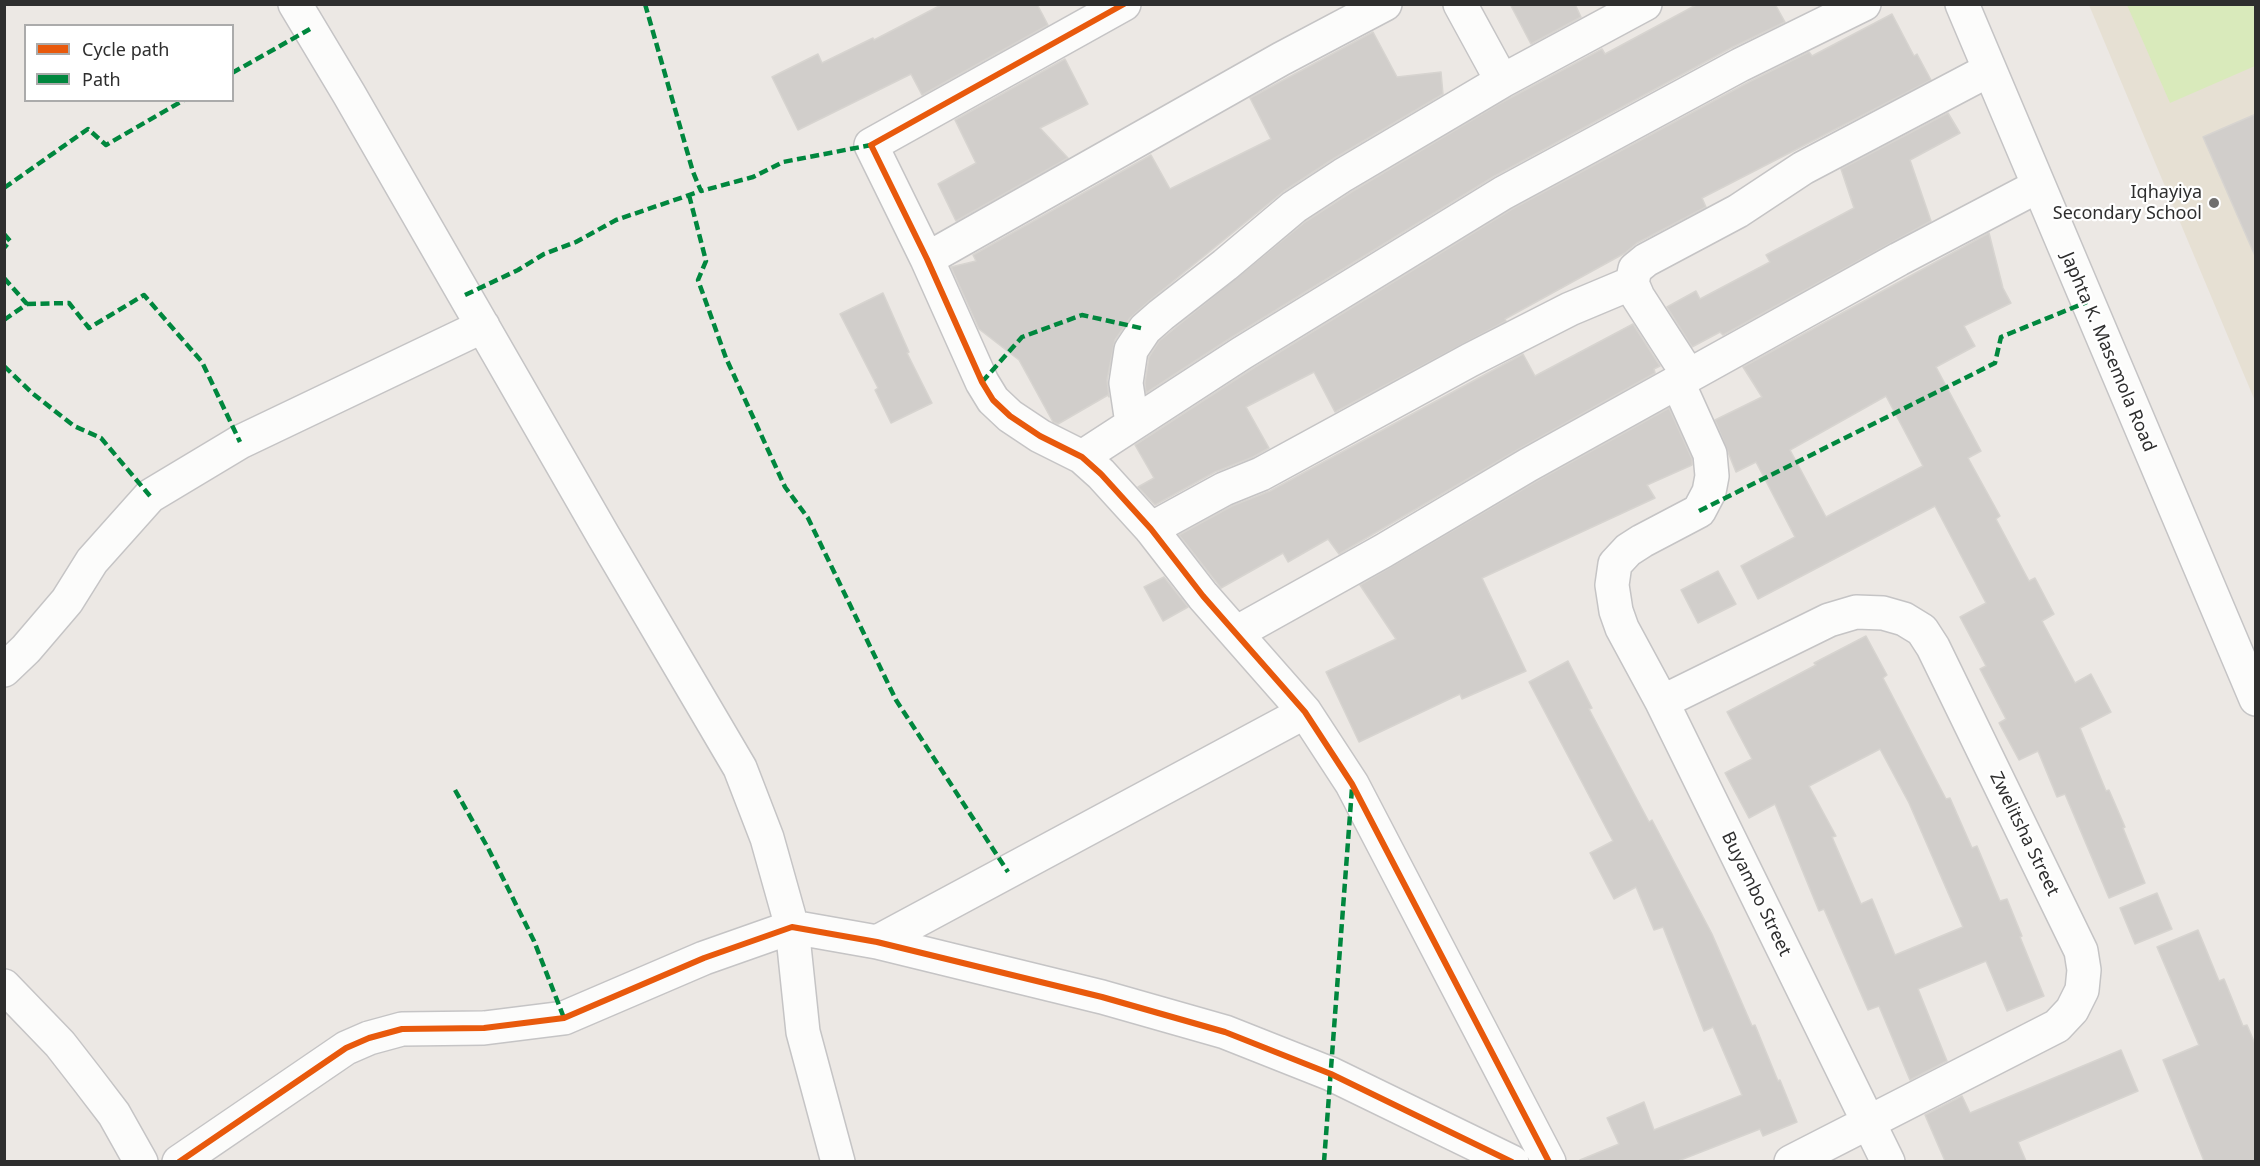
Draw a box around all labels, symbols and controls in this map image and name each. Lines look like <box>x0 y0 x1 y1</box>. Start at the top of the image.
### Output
legend <box>24 24 234 102</box>
text: Cycle path <box>82 37 169 61</box>
text: Path <box>82 67 121 91</box>
place label: Iqhayiya Secondary School <box>2053 182 2202 224</box>
marker: Iqhayiya Secondary School <box>2207 196 2221 210</box>
street label: Japhta K. Masemola Road <box>2056 249 2160 455</box>
street label: Zwelitsha Street <box>1985 769 2063 899</box>
street label: Buyambo Street <box>1717 828 1795 960</box>

